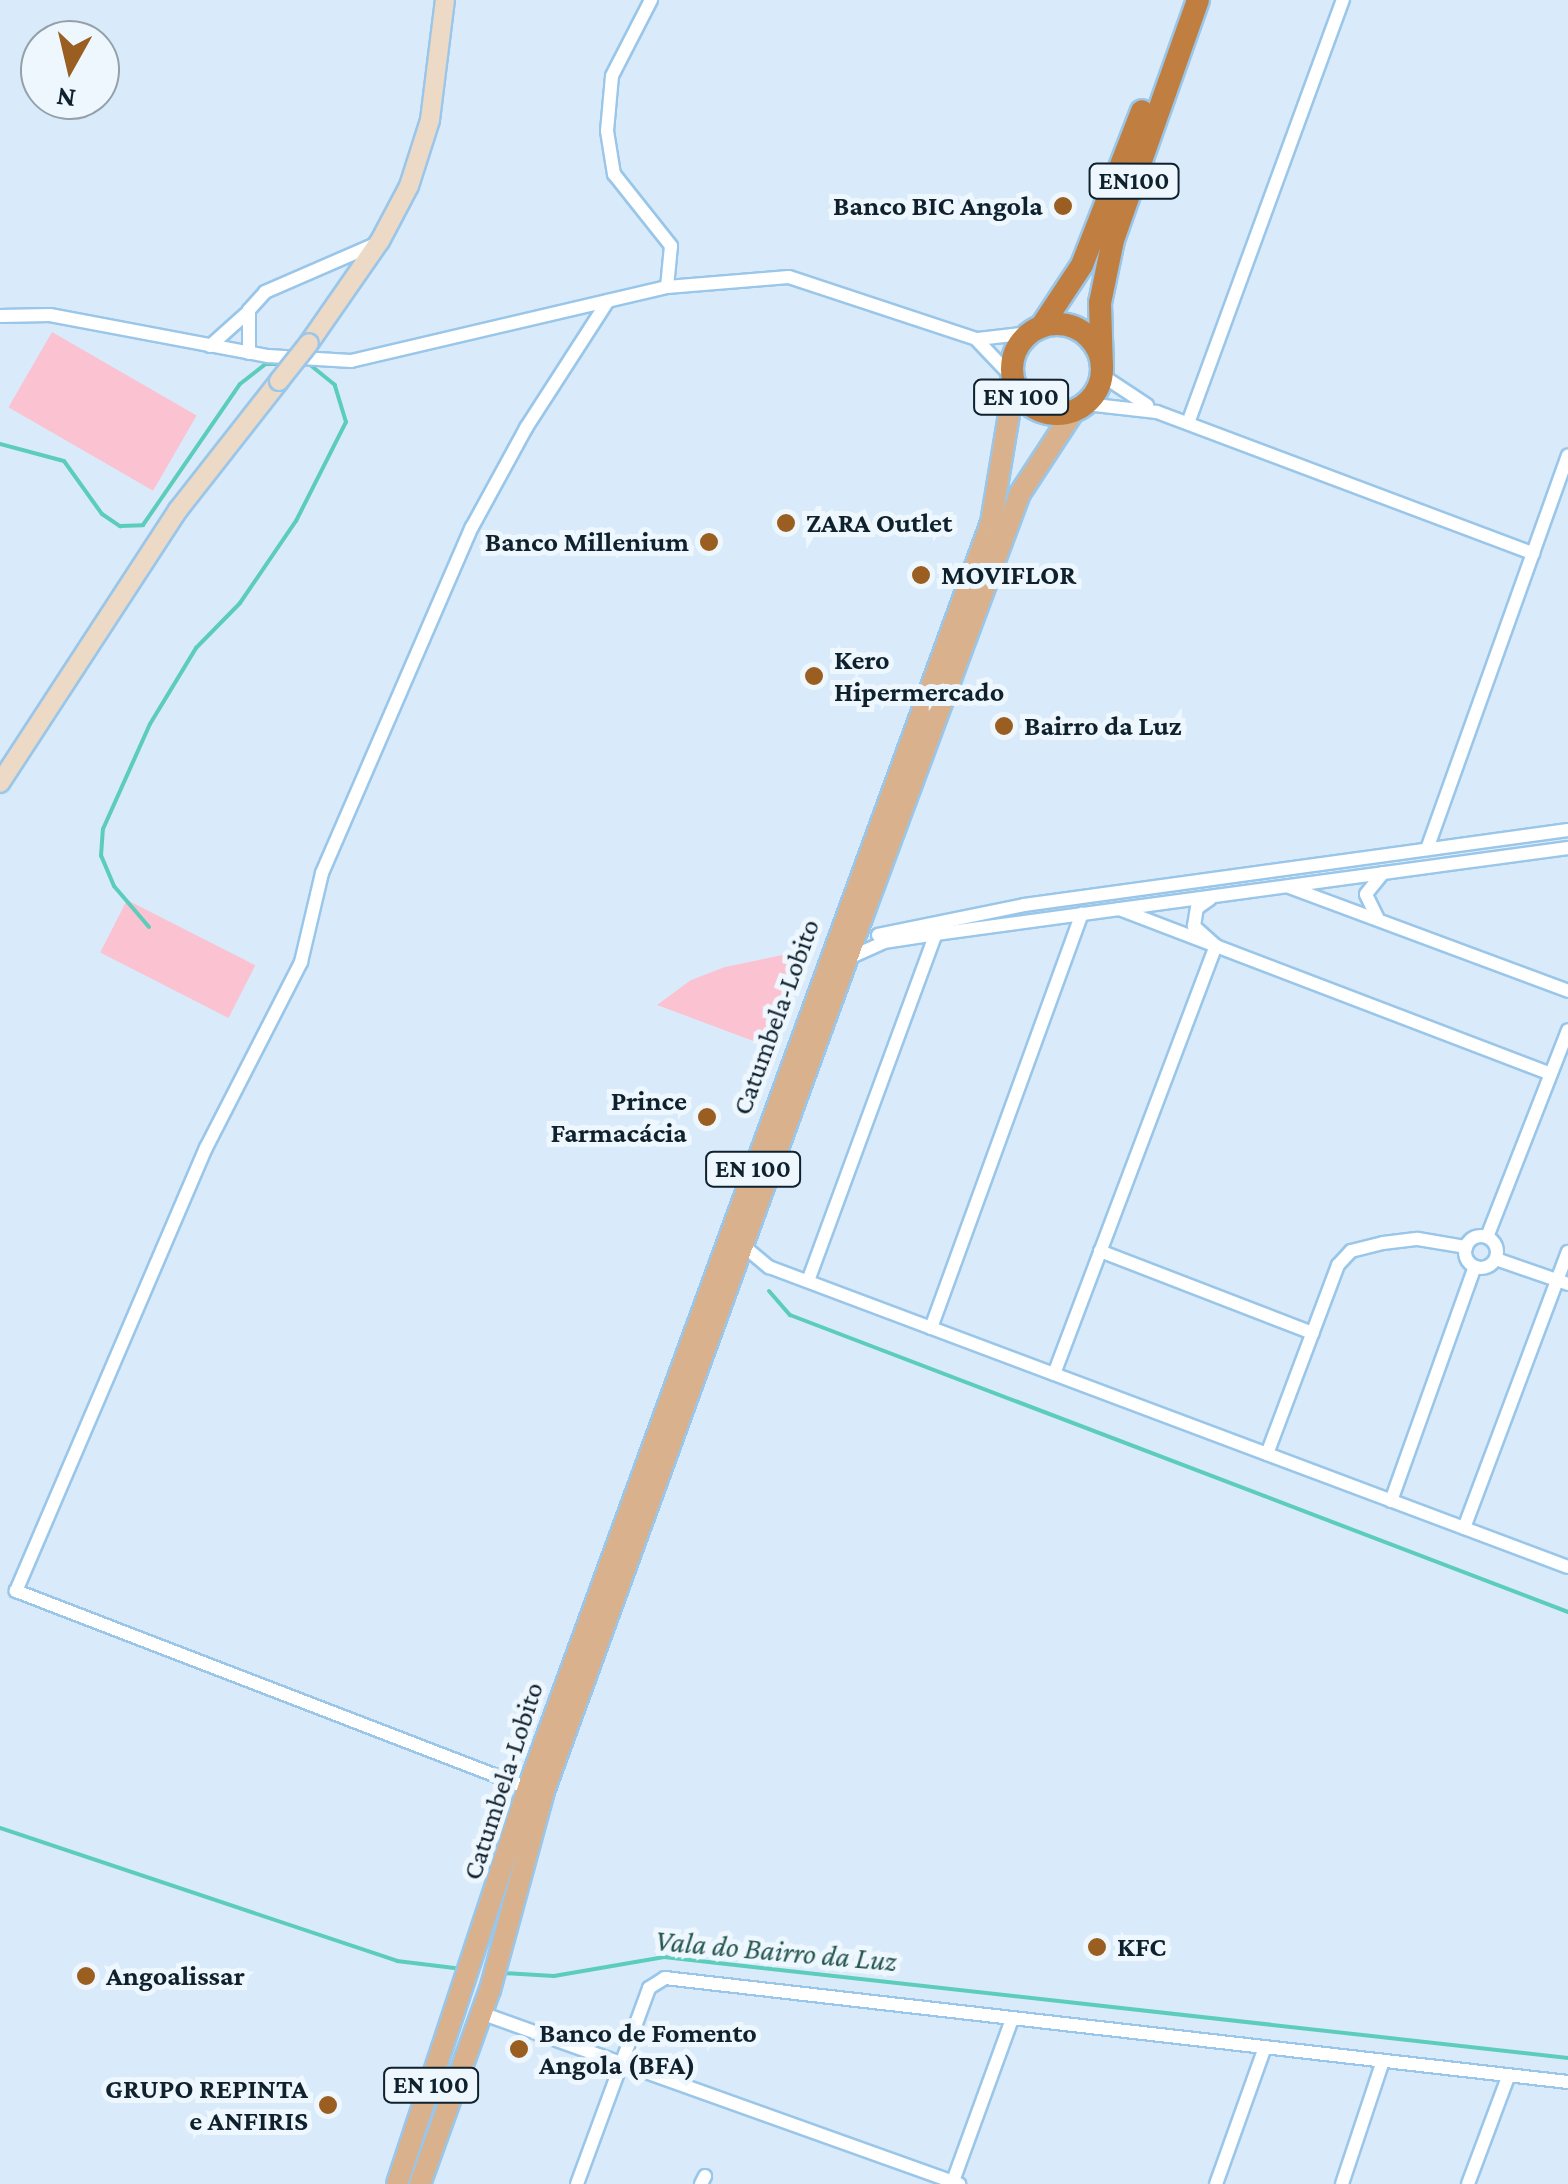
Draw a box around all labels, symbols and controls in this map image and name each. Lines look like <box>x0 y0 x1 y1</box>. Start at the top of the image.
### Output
north arrow <box>20 20 120 120</box>
text: N <box>54 82 78 115</box>
road number: EN100 <box>1086 161 1182 201</box>
place label: Banco BIC Angola <box>833 189 1043 223</box>
marker: Banco BIC Angola <box>1052 195 1074 217</box>
road number: EN 100 <box>971 377 1071 417</box>
place label: ZARA Outlet <box>806 506 952 540</box>
marker: ZARA Outlet <box>775 512 797 534</box>
place label: Banco Millenium <box>485 525 689 559</box>
marker: Banco Millenium <box>698 531 720 553</box>
place label: MOVIFLOR <box>941 558 1076 592</box>
marker: MOVIFLOR <box>910 564 932 586</box>
place label: Kero Hipermercado <box>834 643 1004 709</box>
marker: Kero Hipermercado <box>803 665 825 687</box>
place label: Bairro da Luz <box>1024 709 1182 743</box>
marker: Bairro da Luz <box>993 715 1015 737</box>
street label: Catumbela-Lobito <box>725 915 827 1119</box>
place label: Prince Farmacácia <box>550 1084 687 1150</box>
marker: Prince Farmacácia <box>696 1106 718 1128</box>
road number: EN 100 <box>703 1149 803 1189</box>
street label: Catumbela-Lobito <box>455 1678 551 1884</box>
water label: Vala do Bairro da Luz <box>654 1923 898 1979</box>
place label: KFC <box>1117 1930 1166 1964</box>
marker: KFC <box>1086 1936 1108 1958</box>
place label: Angoalissar <box>106 1959 245 1993</box>
marker: Angoalissar <box>75 1965 97 1987</box>
place label: Banco de Fomento Angola (BFA) <box>539 2016 757 2082</box>
marker: Banco de Fomento Angola (BFA) <box>508 2038 530 2060</box>
road number: EN 100 <box>381 2065 481 2105</box>
place label: GRUPO REPINTA e ANFIRIS <box>105 2072 308 2138</box>
marker: GRUPO REPINTA e ANFIRIS <box>317 2094 339 2116</box>

